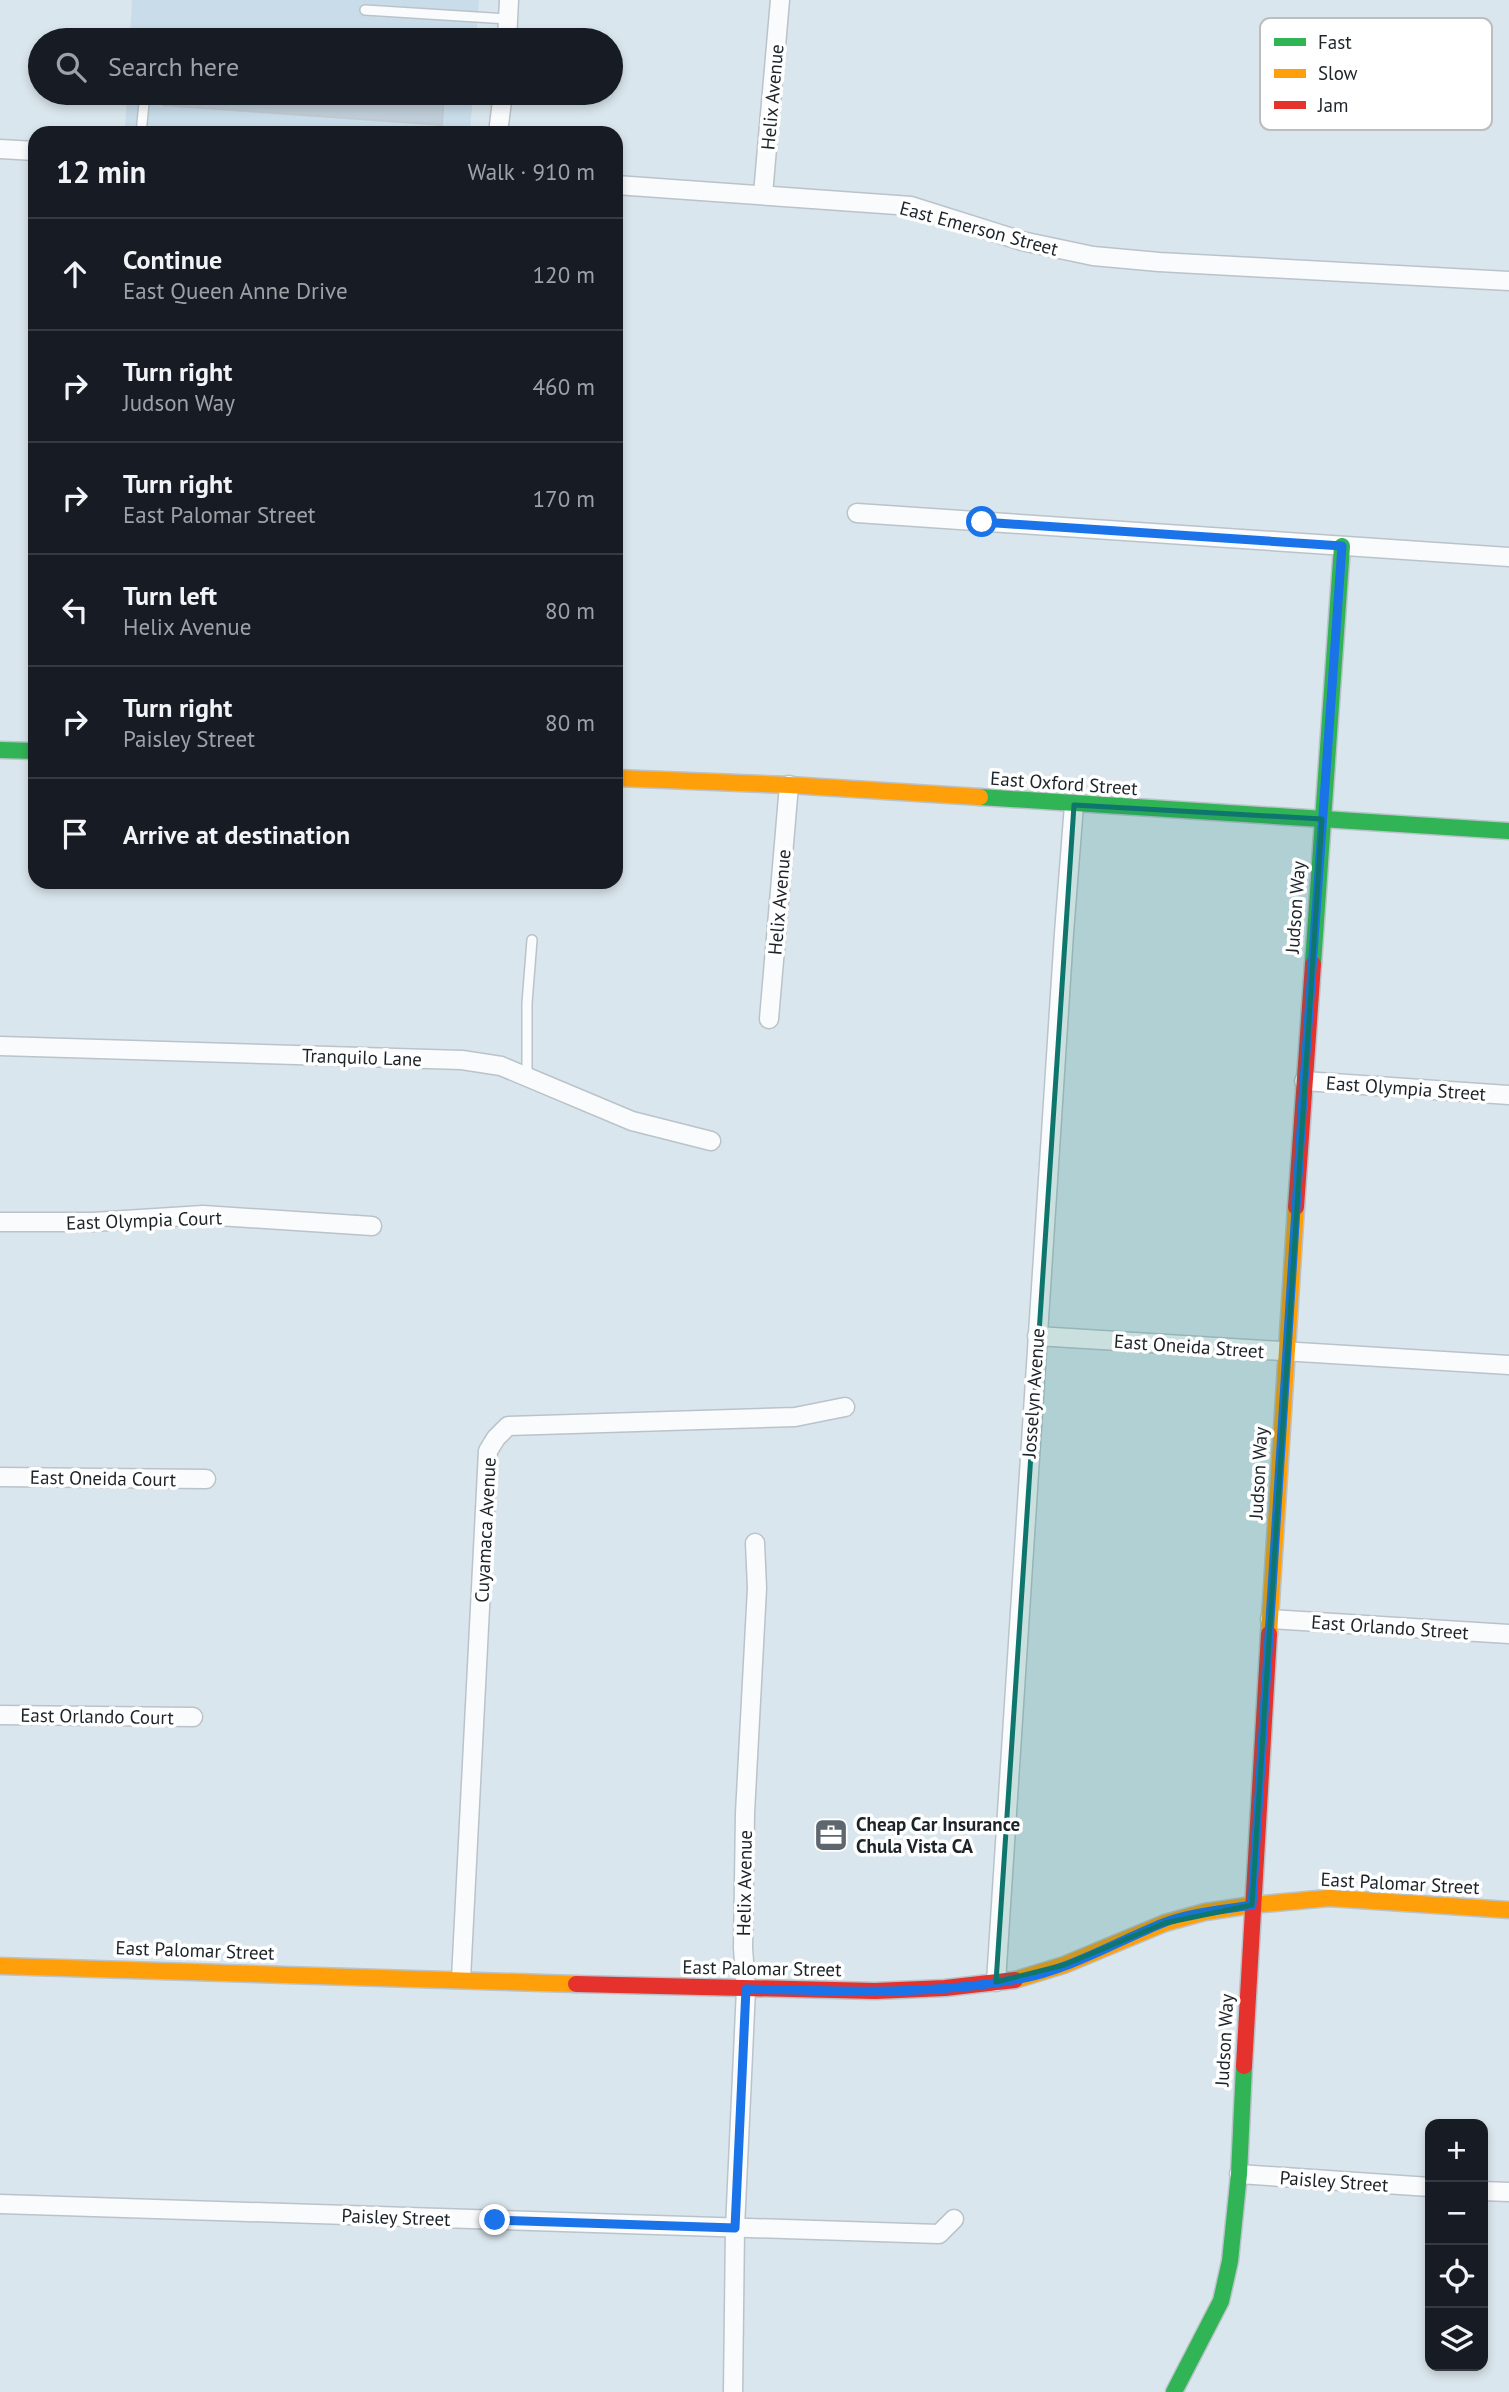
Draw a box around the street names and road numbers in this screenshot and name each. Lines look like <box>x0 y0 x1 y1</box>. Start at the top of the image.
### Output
street label: Helix Avenue <box>755 43 789 151</box>
street label: East Emerson Street <box>897 195 1061 261</box>
street label: East Oxford Street <box>990 766 1139 800</box>
street label: Helix Avenue <box>762 848 796 956</box>
street label: Judson Way <box>1280 860 1310 955</box>
street label: Tranquilo Lane <box>302 1043 422 1071</box>
street label: East Olympia Street <box>1325 1070 1487 1106</box>
street label: East Olympia Court <box>66 1205 223 1235</box>
street label: Josselyn Avenue <box>1016 1327 1050 1460</box>
street label: East Oneida Street <box>1113 1329 1265 1363</box>
street label: Judson Way <box>1244 1426 1272 1521</box>
street label: Cuyamaca Avenue <box>469 1457 501 1603</box>
street label: East Oneida Court <box>30 1465 177 1491</box>
street label: East Orlando Street <box>1310 1610 1470 1645</box>
street label: East Orlando Court <box>20 1703 175 1729</box>
street label: Helix Avenue <box>731 1830 757 1936</box>
street label: East Palomar Street <box>1320 1867 1481 1899</box>
street label: East Palomar Street <box>115 1935 275 1965</box>
street label: East Palomar Street <box>682 1955 842 1981</box>
street label: Judson Way <box>1210 1993 1238 2088</box>
street label: Paisley Street <box>1279 2165 1390 2197</box>
street label: Paisley Street <box>341 2203 451 2231</box>

